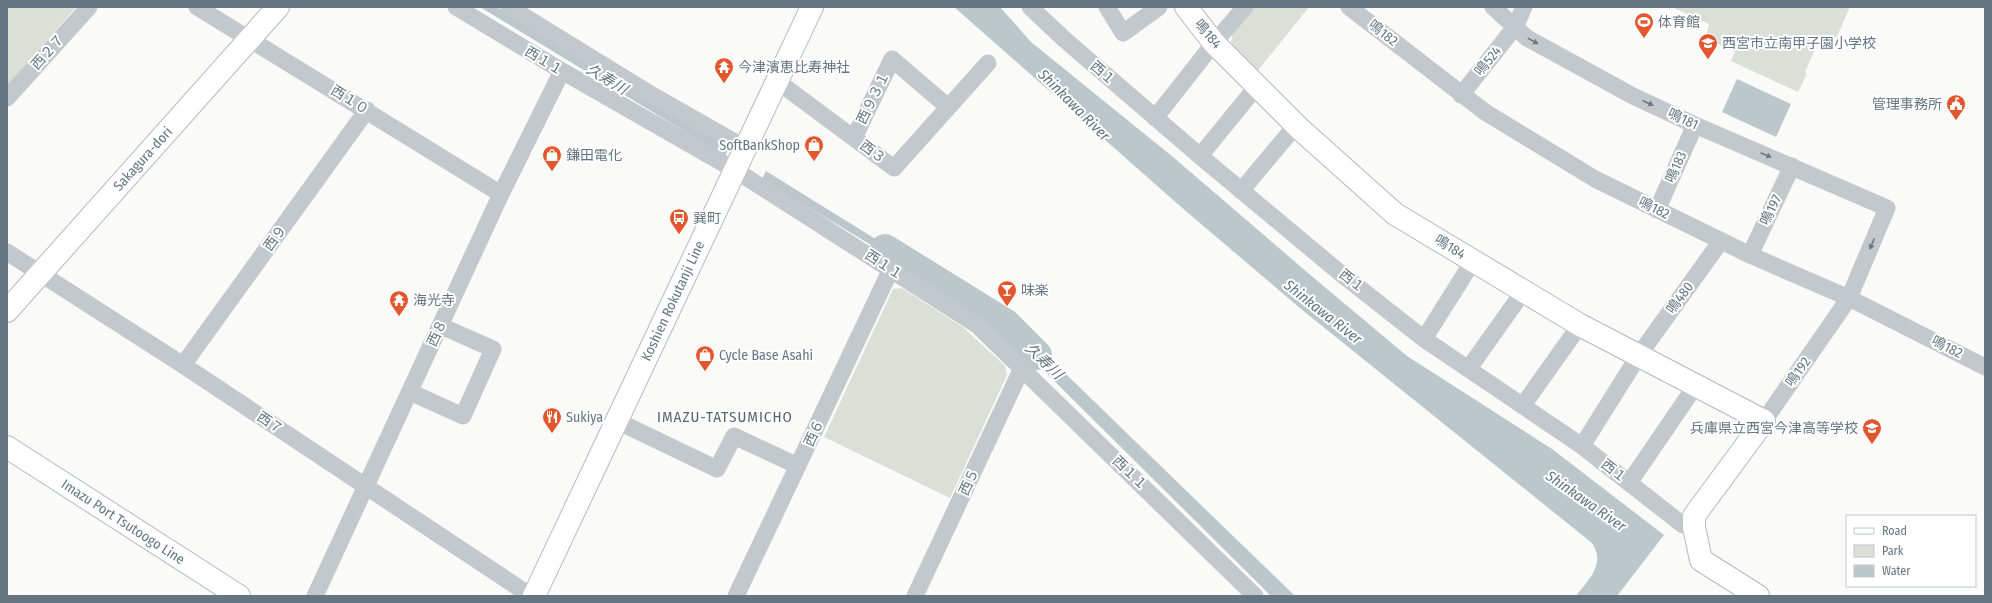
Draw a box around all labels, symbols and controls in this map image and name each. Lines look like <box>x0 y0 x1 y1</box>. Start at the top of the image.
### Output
sports icon: 体育館 <box>1633 11 1655 39</box>
place label: 体育館 <box>1658 14 1700 31</box>
street label: 鳴184 <box>1191 16 1225 52</box>
street label: 鳴182 <box>1365 16 1401 50</box>
street label: 西２７ <box>28 31 68 73</box>
school or university icon: 西宮市立南甲子園小学校 <box>1697 32 1719 60</box>
place label: 西宮市立南甲子園小学校 <box>1722 35 1876 52</box>
one-way arrow <box>1527 38 1539 45</box>
street label: 西１１ <box>522 43 566 79</box>
street label: 鳴524 <box>1471 43 1505 79</box>
temple icon: 今津濱恵比寿神社 <box>713 56 735 84</box>
street label: 西１ <box>1087 57 1119 89</box>
place label: 今津濱恵比寿神社 <box>738 59 850 76</box>
water label: 久寿川 <box>583 60 633 99</box>
water label: Shinkawa River <box>1034 65 1114 145</box>
street label: 西９３１ <box>853 69 893 127</box>
street label: 西１０ <box>328 82 372 118</box>
public building icon: 管理事務所 <box>1945 93 1967 121</box>
place label: 管理事務所 <box>1872 96 1942 113</box>
one-way arrow <box>1642 100 1653 106</box>
street label: 鳴181 <box>1665 105 1701 133</box>
street label: Sakagura-dori <box>110 123 176 195</box>
shop icon: SoftBankShop <box>803 134 825 162</box>
place label: SoftBankShop <box>719 137 800 154</box>
street label: 西３ <box>857 137 889 167</box>
shop icon: 鎌田電化 <box>541 144 563 172</box>
place label: 鎌田電化 <box>566 147 622 164</box>
street label: 鳴183 <box>1662 149 1690 185</box>
one-way arrow <box>1761 153 1773 159</box>
street label: 鳴197 <box>1757 192 1786 228</box>
street label: 鳴182 <box>1636 193 1672 223</box>
bus stop icon: 巽町 <box>668 207 690 235</box>
place label: 巽町 <box>693 210 721 227</box>
street label: 西９ <box>260 222 290 254</box>
street label: 鳴184 <box>1431 231 1469 263</box>
street label: Koshien Rokutanji Line <box>638 238 708 364</box>
one-way arrow <box>1868 238 1874 250</box>
street label: 西１１ <box>862 246 906 284</box>
street label: 西１ <box>1336 266 1368 296</box>
water label: Shinkawa River <box>1280 275 1366 348</box>
bar icon: 味楽 <box>996 279 1018 307</box>
street label: 鳴480 <box>1663 279 1697 317</box>
place label: 味楽 <box>1021 282 1049 299</box>
temple icon: 海光寺 <box>388 289 410 317</box>
place label: 海光寺 <box>413 292 455 309</box>
street label: 西８ <box>423 317 451 349</box>
street label: 鳴182 <box>1929 332 1965 362</box>
water label: 久寿川 <box>1022 339 1068 384</box>
shop icon: Cycle Base Asahi <box>694 344 716 372</box>
place label: Cycle Base Asahi <box>719 347 813 364</box>
street label: 鳴192 <box>1782 354 1814 390</box>
restaurant icon: Sukiya <box>541 406 563 434</box>
street label: 西７ <box>254 408 286 438</box>
district label: IMAZU-TATSUMICHO <box>657 408 793 426</box>
place label: Sukiya <box>566 409 603 426</box>
street label: 西６ <box>800 417 828 449</box>
school or university icon: 兵庫県立西宮今津高等学校 <box>1861 417 1883 445</box>
place label: 兵庫県立西宮今津高等学校 <box>1690 420 1858 437</box>
street label: 西１１ <box>1109 452 1151 494</box>
street label: 西１ <box>1598 456 1630 486</box>
street label: 西５ <box>955 466 983 498</box>
water label: Shinkawa River <box>1542 466 1630 536</box>
street label: Imazu Port Tsutoogo Line <box>58 476 188 568</box>
legend <box>1846 515 1976 587</box>
text: Road <box>1882 524 1907 538</box>
text: Park <box>1882 544 1904 558</box>
text: Water <box>1882 564 1911 578</box>

